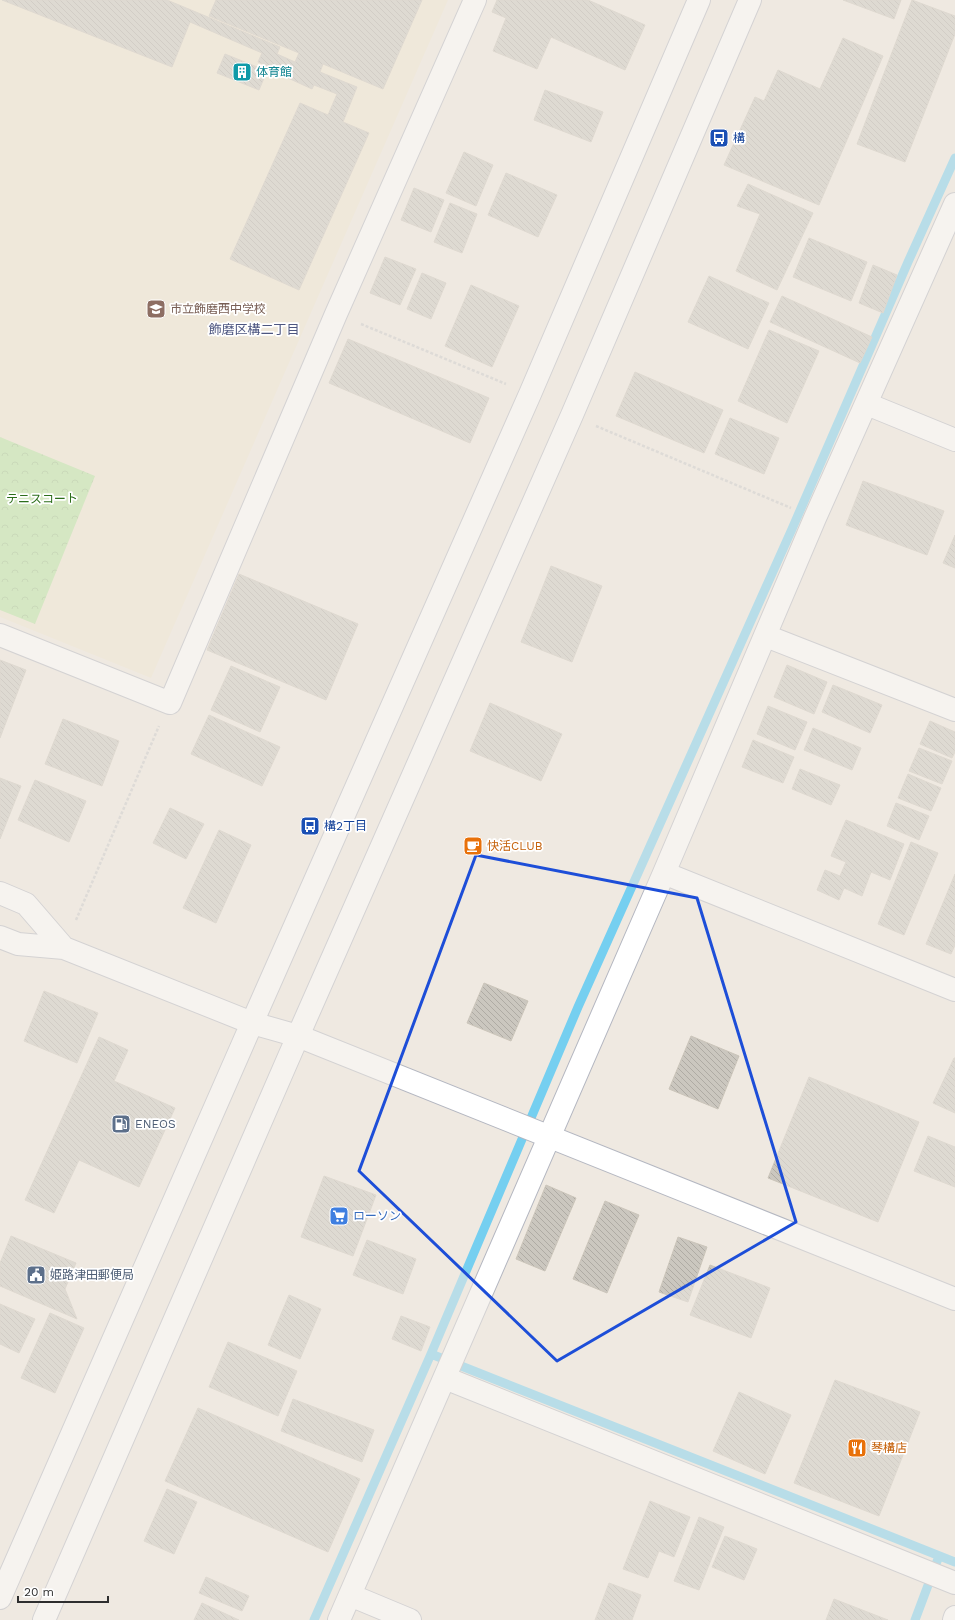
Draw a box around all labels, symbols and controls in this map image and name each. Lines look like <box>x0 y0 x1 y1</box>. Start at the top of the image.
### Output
building icon: 体育館 <box>231 61 253 83</box>
place label: 体育館 <box>256 65 292 79</box>
bus stop icon: 構 <box>708 127 730 149</box>
place label: 構 <box>733 131 745 145</box>
school or university icon: 市立飾磨西中学校 <box>145 298 167 320</box>
place label: 市立飾磨西中学校 <box>170 302 266 316</box>
district label: 飾磨区構二丁目 <box>208 322 300 337</box>
park label: テニスコート <box>6 492 78 506</box>
bus stop icon: 構2丁目 <box>299 815 321 837</box>
place label: 構2丁目 <box>324 819 367 833</box>
cafe icon: 快活CLUB <box>462 835 484 857</box>
place label: 快活CLUB <box>487 839 543 853</box>
fuel station icon: ENEOS <box>110 1113 132 1135</box>
place label: ENEOS <box>135 1117 176 1131</box>
supermarket icon: ローソン <box>328 1205 350 1227</box>
place label: ローソン <box>353 1209 401 1223</box>
public building icon: 姫路津田郵便局 <box>25 1264 47 1286</box>
place label: 姫路津田郵便局 <box>50 1268 134 1282</box>
restaurant icon: 琴構店 <box>846 1437 868 1459</box>
place label: 琴構店 <box>871 1441 907 1455</box>
scale bar <box>18 1578 108 1604</box>
text: 20 m <box>24 1585 54 1599</box>

